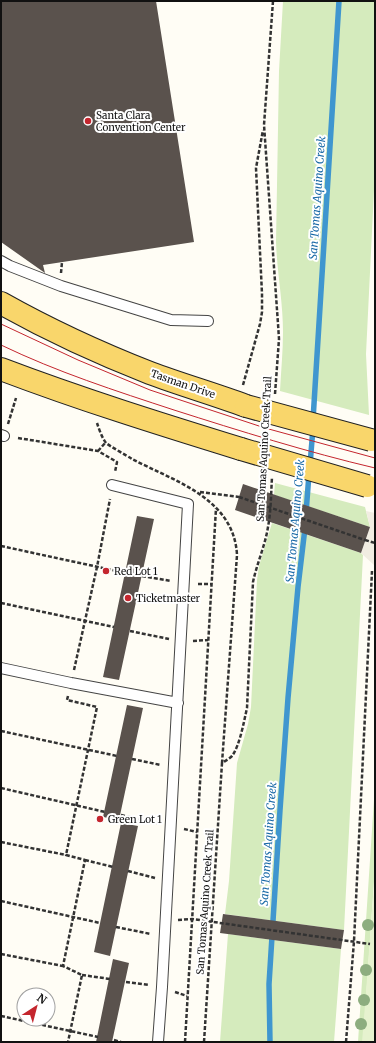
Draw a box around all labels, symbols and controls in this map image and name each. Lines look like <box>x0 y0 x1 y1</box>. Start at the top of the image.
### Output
place label: Santa Clara Convention Center <box>96 109 186 134</box>
marker: Santa Clara Convention Center <box>83 116 93 126</box>
water label: San Tomas Aquino Creek <box>306 136 328 260</box>
street label: Tasman Drive <box>149 367 217 401</box>
street label: San Tomas Aquino Creek Trail <box>254 376 274 522</box>
water label: San Tomas Aquino Creek <box>283 459 307 583</box>
place label: Red Lot 1 <box>114 565 158 578</box>
marker: Red Lot 1 <box>101 566 111 576</box>
place label: Ticketmaster <box>136 592 201 605</box>
marker: Ticketmaster <box>123 593 133 603</box>
water label: San Tomas Aquino Creek <box>257 782 279 906</box>
place label: Green Lot 1 <box>108 813 162 826</box>
marker: Green Lot 1 <box>95 814 105 824</box>
street label: San Tomas Aquino Creek Trail <box>193 829 217 975</box>
north arrow <box>16 987 56 1027</box>
text: N <box>34 991 50 1007</box>

